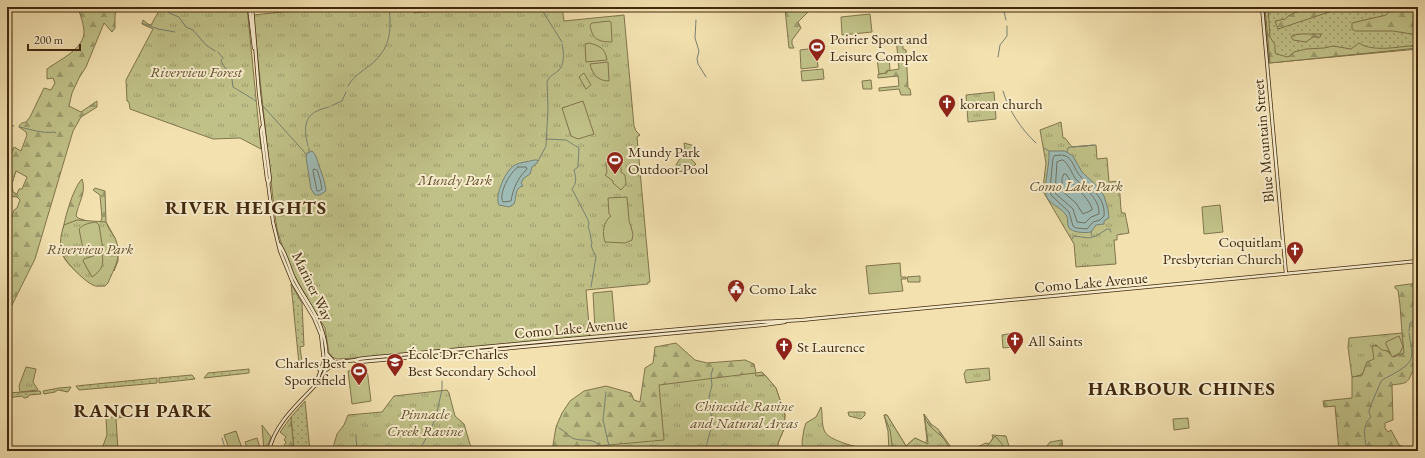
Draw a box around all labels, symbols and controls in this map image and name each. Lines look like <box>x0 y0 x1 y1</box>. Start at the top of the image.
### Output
scale bar <box>28 26 80 52</box>
place label: Poirier Sport and Leisure Complex <box>830 29 928 65</box>
text: 200 m <box>34 32 64 48</box>
sports icon: Poirier Sport and Leisure Complex <box>807 37 827 62</box>
park label: Riverview Forest <box>150 62 243 81</box>
street label: Blue Mountain Street <box>1248 78 1278 204</box>
church icon: korean church <box>937 93 957 118</box>
place label: korean church <box>960 94 1043 113</box>
place label: Mundy Park Outdoor Pool <box>628 142 709 178</box>
sports icon: Mundy Park Outdoor Pool <box>605 150 625 175</box>
park label: Mundy Park <box>417 170 492 189</box>
park label: Como Lake Park <box>1029 176 1123 195</box>
district label: RIVER HEIGHTS <box>165 195 327 220</box>
place label: Coquitlam Presbyterian Church <box>1163 232 1282 268</box>
park label: Riverview Park <box>47 239 134 258</box>
church icon: Coquitlam Presbyterian Church <box>1285 240 1305 265</box>
street label: Mariner Way <box>288 248 338 324</box>
street label: Como Lake Avenue <box>1033 268 1149 296</box>
public building icon: Como Lake <box>726 278 746 303</box>
place label: Como Lake <box>749 279 817 298</box>
street label: Como Lake Avenue <box>513 314 629 342</box>
church icon: All Saints <box>1005 330 1025 355</box>
place label: All Saints <box>1027 331 1083 350</box>
church icon: St Laurence <box>774 336 794 361</box>
place label: St Laurence <box>797 337 865 356</box>
place label: École Dr. Charles Best Secondary School <box>408 344 537 380</box>
school or university icon: École Dr. Charles Best Secondary School <box>385 352 405 377</box>
place label: Charles Best Sportsfield <box>275 353 346 389</box>
sports icon: Charles Best Sportsfield <box>349 361 369 386</box>
district label: HARBOUR CHINES <box>1088 376 1276 401</box>
park label: Chineside Ravine and Natural Areas <box>689 396 799 432</box>
district label: RANCH PARK <box>74 398 212 423</box>
park label: Pinnacle Creek Ravine <box>387 404 464 440</box>

